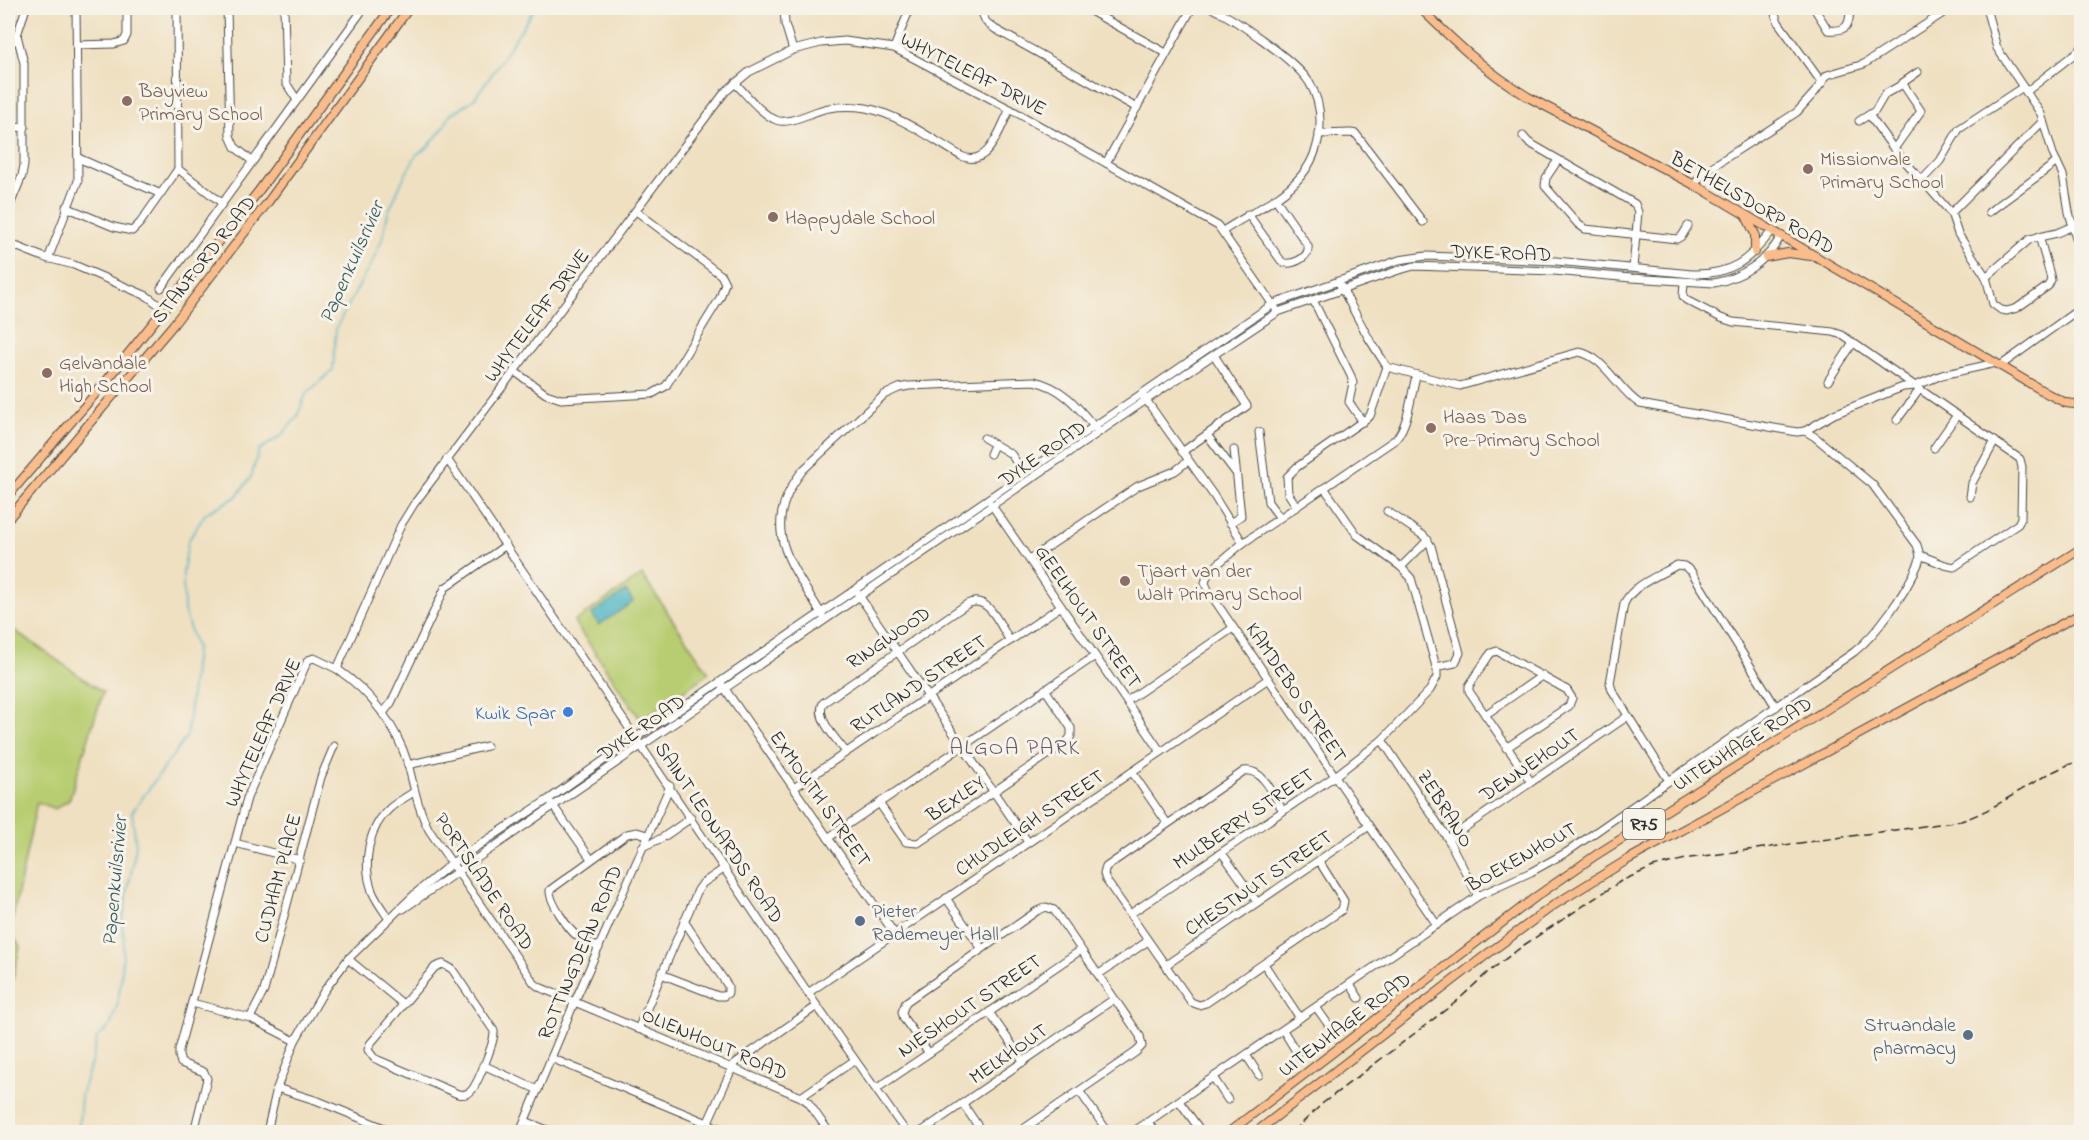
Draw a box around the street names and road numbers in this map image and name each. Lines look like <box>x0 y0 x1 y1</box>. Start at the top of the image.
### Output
street label: WHYTELEAF DRIVE <box>895 26 1051 125</box>
street label: BETHELSDORP ROAD <box>1663 145 1839 263</box>
street label: STANFORD ROAD <box>146 190 264 331</box>
street label: DYKE ROAD <box>1449 238 1552 271</box>
street label: WHYTELEAF DRIVE <box>478 244 598 389</box>
street label: DYKE ROAD <box>993 414 1093 496</box>
street label: GEELHOUT STREET <box>1027 540 1147 695</box>
street label: RINGWOOD <box>842 600 937 678</box>
street label: KAMDEBO STREET <box>1237 617 1353 769</box>
street label: RUTLAND STREET <box>845 629 993 742</box>
street label: WHYTELEAF DRIVE <box>218 654 310 812</box>
street label: DYKE ROAD <box>592 688 692 770</box>
street label: UITENHAGE ROAD <box>1668 691 1819 800</box>
street label: DENNEHOUT <box>1474 722 1586 811</box>
street label: EXMOUTH STREET <box>761 725 877 874</box>
street label: SAINT LEONARDS ROAD <box>646 737 790 930</box>
street label: MULBERRY STREET <box>1168 762 1321 878</box>
street label: CHUDLEIGH STREET <box>950 763 1111 885</box>
street label: ZEBRANO <box>1409 765 1479 854</box>
street label: BEXLEY <box>920 770 992 831</box>
street label: PORTSLADE ROAD <box>426 808 540 957</box>
road number: R75 <box>1623 809 1665 839</box>
street label: CUDHAM PLACE <box>248 811 311 946</box>
street label: BOEKENHOUT <box>1461 816 1583 901</box>
street label: CHESTNUT STREET <box>1180 824 1339 944</box>
street label: ROTTINGDEAN ROAD <box>531 861 631 1045</box>
street label: NIESHOUT STREET <box>893 948 1048 1066</box>
street label: UITENHAGE ROAD <box>1273 966 1418 1086</box>
street label: OLIENHOUT ROAD <box>637 1001 792 1089</box>
street label: MELKHOUT <box>964 1017 1055 1093</box>

